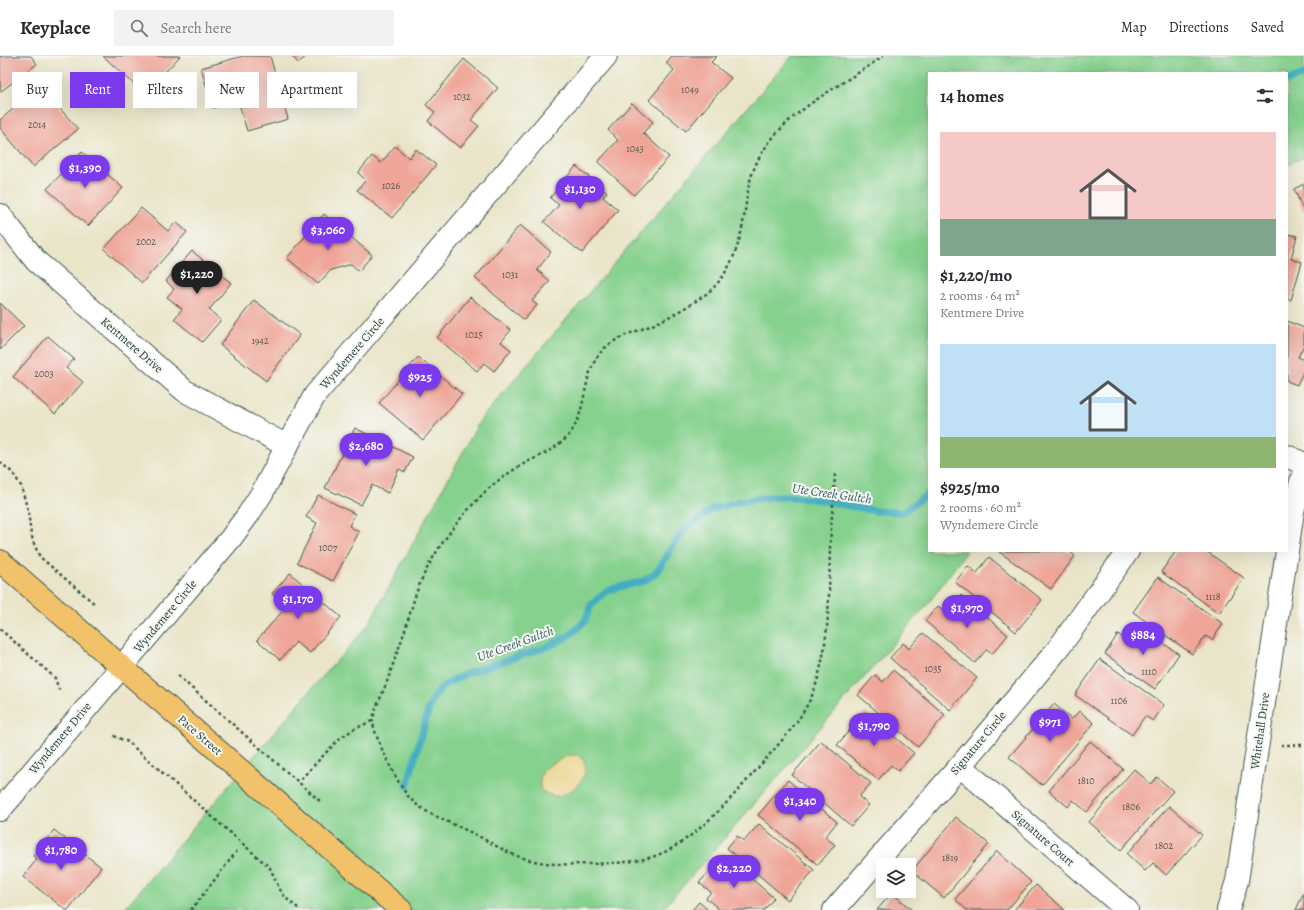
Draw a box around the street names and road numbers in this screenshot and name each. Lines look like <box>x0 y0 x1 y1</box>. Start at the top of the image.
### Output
street label: Kentmere Drive <box>97 313 167 377</box>
street label: Wyndemere Circle <box>316 314 388 393</box>
street label: Wyndemere Circle <box>129 576 200 657</box>
street label: Whitehall Drive <box>1247 692 1273 771</box>
street label: Wyndemere Drive <box>25 699 95 778</box>
street label: Signature Circle <box>946 708 1010 778</box>
street label: Pace Street <box>174 711 226 759</box>
street label: Signature Court <box>1008 806 1078 870</box>

